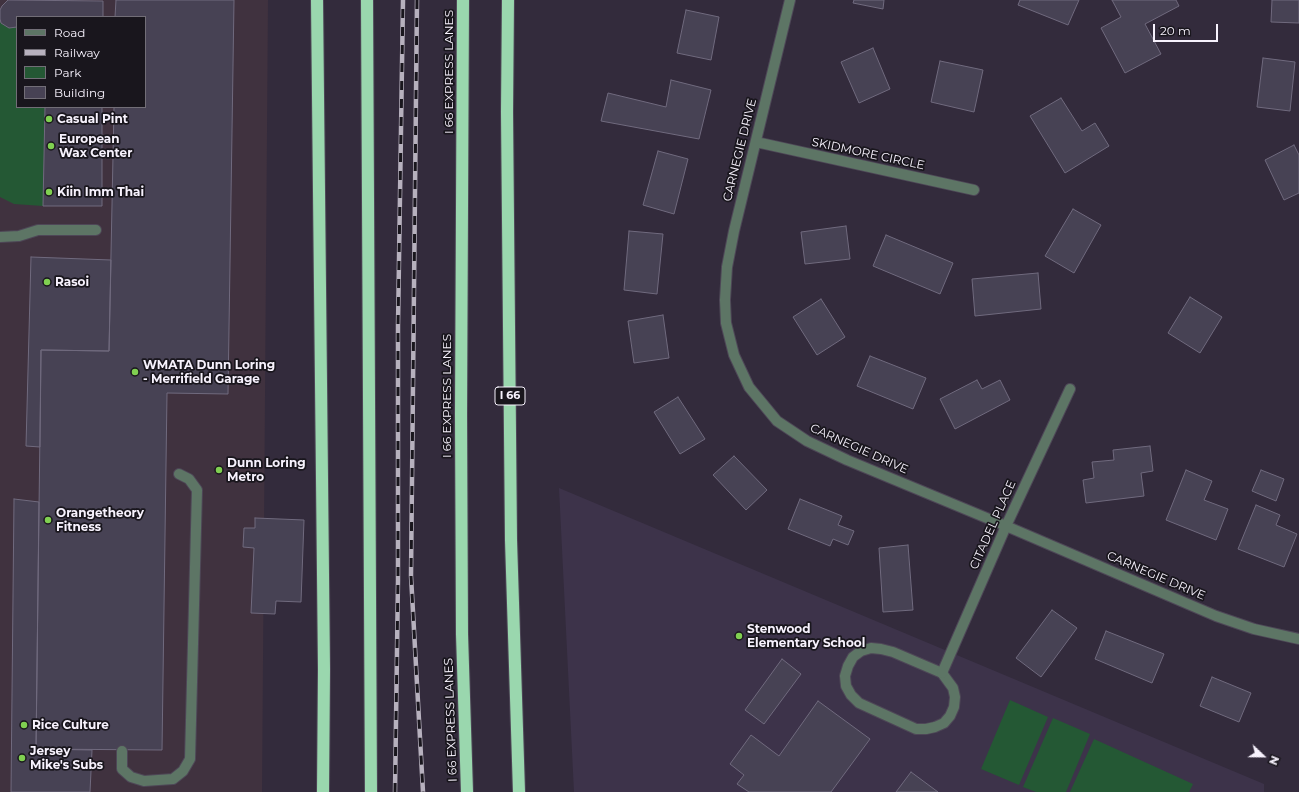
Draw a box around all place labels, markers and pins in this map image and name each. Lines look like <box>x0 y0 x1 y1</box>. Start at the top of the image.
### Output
place label: Casual Pint <box>57 112 128 126</box>
marker: Casual Pint <box>44 114 54 124</box>
place label: European Wax Center <box>59 132 132 160</box>
marker: European Wax Center <box>46 141 56 151</box>
place label: Kiin Imm Thai <box>57 185 144 199</box>
marker: Kiin Imm Thai <box>44 187 54 197</box>
place label: Rasoi <box>55 275 89 289</box>
marker: Rasoi <box>42 277 52 287</box>
place label: WMATA Dunn Loring - Merrifield Garage <box>143 358 275 386</box>
marker: WMATA Dunn Loring - Merrifield Garage <box>130 367 140 377</box>
place label: Dunn Loring Metro <box>227 456 306 484</box>
marker: Dunn Loring Metro <box>214 465 224 475</box>
place label: Orangetheory Fitness <box>56 506 144 534</box>
marker: Orangetheory Fitness <box>43 515 53 525</box>
place label: Stenwood Elementary School <box>747 622 865 650</box>
marker: Stenwood Elementary School <box>734 631 744 641</box>
place label: Rice Culture <box>32 718 109 732</box>
marker: Rice Culture <box>19 720 29 730</box>
place label: Jersey Mike's Subs <box>30 744 103 772</box>
marker: Jersey Mike's Subs <box>17 753 27 763</box>

